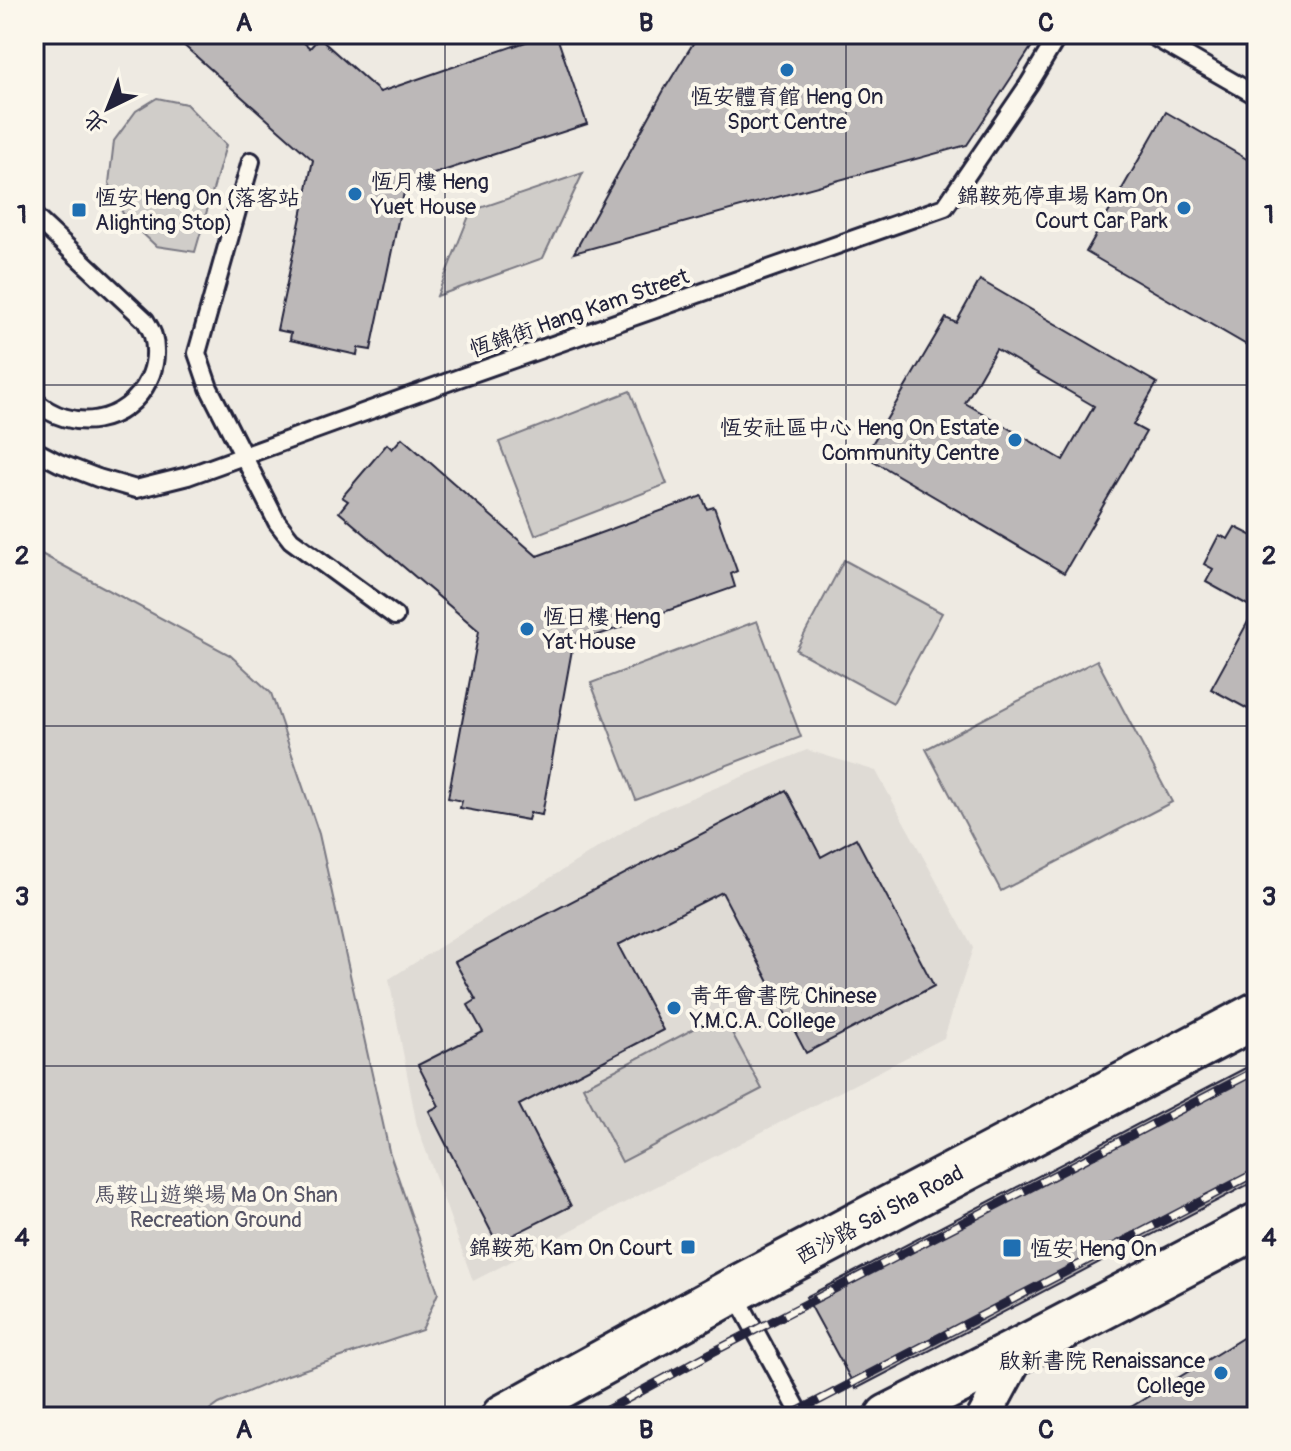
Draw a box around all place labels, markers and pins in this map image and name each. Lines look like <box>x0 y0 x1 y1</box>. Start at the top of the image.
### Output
marker: 恆安體育館 Heng On Sport Centre <box>778 61 796 79</box>
place label: 恆安體育館 Heng On Sport Centre <box>691 83 883 136</box>
place label: 恆月樓 Heng Yuet House <box>370 168 489 221</box>
place label: 錦鞍苑停車場 Kam On Court Car Park <box>957 182 1168 235</box>
place label: 恆安 Heng On (落客站 Alighting Stop) <box>95 184 300 237</box>
marker: 恆月樓 Heng Yuet House <box>346 185 364 203</box>
marker: 錦鞍苑停車場 Kam On Court Car Park <box>1175 199 1193 217</box>
marker: 恆安 Heng On (落客站 Alighting Stop) <box>70 201 88 219</box>
place label: 恆安社區中心 Heng On Estate Community Centre <box>720 414 999 467</box>
marker: 恆安社區中心 Heng On Estate Community Centre <box>1006 431 1024 449</box>
place label: 恆日樓 Heng Yat House <box>542 603 661 656</box>
marker: 恆日樓 Heng Yat House <box>518 620 536 638</box>
place label: 青年會書院 Chinese Y.M.C.A. College <box>689 982 877 1035</box>
marker: 青年會書院 Chinese Y.M.C.A. College <box>665 999 683 1017</box>
place label: 錦鞍苑 Kam On Court <box>469 1234 672 1262</box>
place label: 恆安 Heng On <box>1030 1235 1157 1263</box>
marker: 恆安 Heng On <box>1001 1237 1023 1259</box>
marker: 錦鞍苑 Kam On Court <box>679 1238 697 1256</box>
place label: 啟新書院 Renaissance College <box>999 1347 1205 1400</box>
marker: 啟新書院 Renaissance College <box>1212 1364 1230 1382</box>

